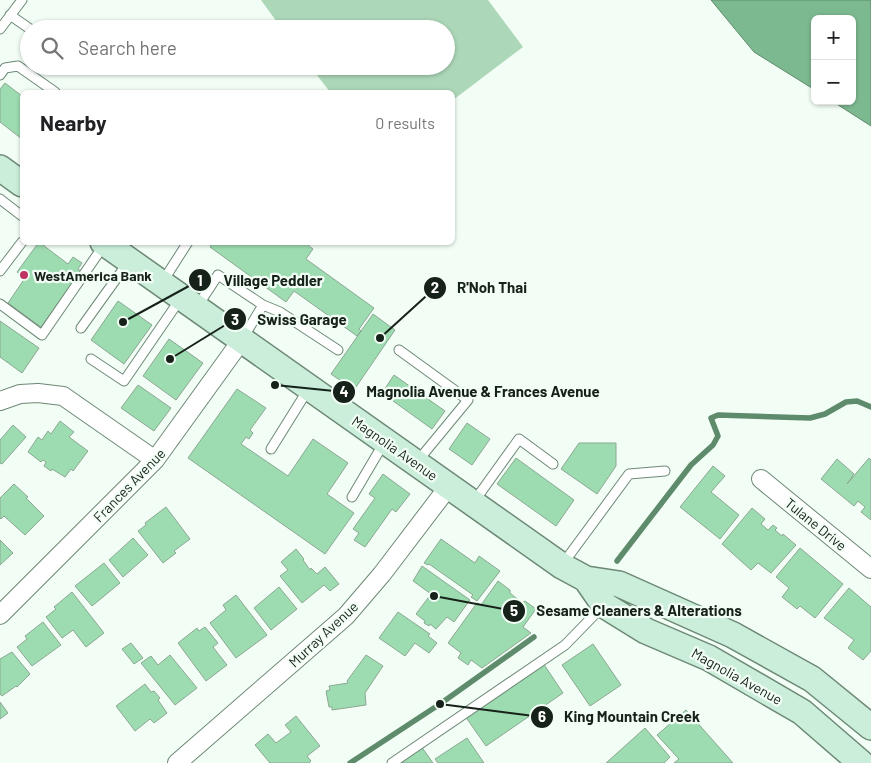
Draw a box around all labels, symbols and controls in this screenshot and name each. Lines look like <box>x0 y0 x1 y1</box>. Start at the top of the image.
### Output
map controls <box>811 15 856 105</box>
button: + <box>811 15 856 60</box>
search box <box>20 20 455 75</box>
icon: search <box>38 34 66 62</box>
text: Search here <box>78 36 177 59</box>
button: − <box>811 60 856 105</box>
text: Nearby <box>40 110 106 135</box>
text: 0 results <box>375 113 435 132</box>
callout: Village Peddler <box>188 265 332 295</box>
place label: WestAmerica Bank <box>34 267 152 284</box>
marker: WestAmerica Bank <box>18 269 30 281</box>
text: 1 <box>197 271 203 289</box>
text: Village Peddler <box>223 271 323 289</box>
callout: R'Noh Thai <box>422 273 537 303</box>
text: 2 <box>431 278 439 296</box>
text: R'Noh Thai <box>457 278 527 296</box>
callout: Swiss Garage <box>222 304 357 334</box>
text: 3 <box>231 310 239 328</box>
text: Swiss Garage <box>257 310 347 328</box>
callout: Magnolia Avenue & Frances Avenue <box>331 377 610 407</box>
text: 4 <box>339 382 349 400</box>
text: Magnolia Avenue & Frances Avenue <box>366 382 600 400</box>
street label: Magnolia Avenue <box>349 412 441 484</box>
street label: Frances Avenue <box>90 445 168 525</box>
street label: Tulane Drive <box>782 494 850 554</box>
callout: Sesame Cleaners & Alterations <box>502 596 752 626</box>
street label: Murray Avenue <box>285 598 361 670</box>
text: 5 <box>510 601 518 619</box>
text: Sesame Cleaners & Alterations <box>536 601 742 619</box>
street label: Magnolia Avenue <box>689 644 785 708</box>
callout: King Mountain Creek <box>529 702 710 732</box>
text: 6 <box>538 707 546 725</box>
text: King Mountain Creek <box>564 707 700 725</box>

